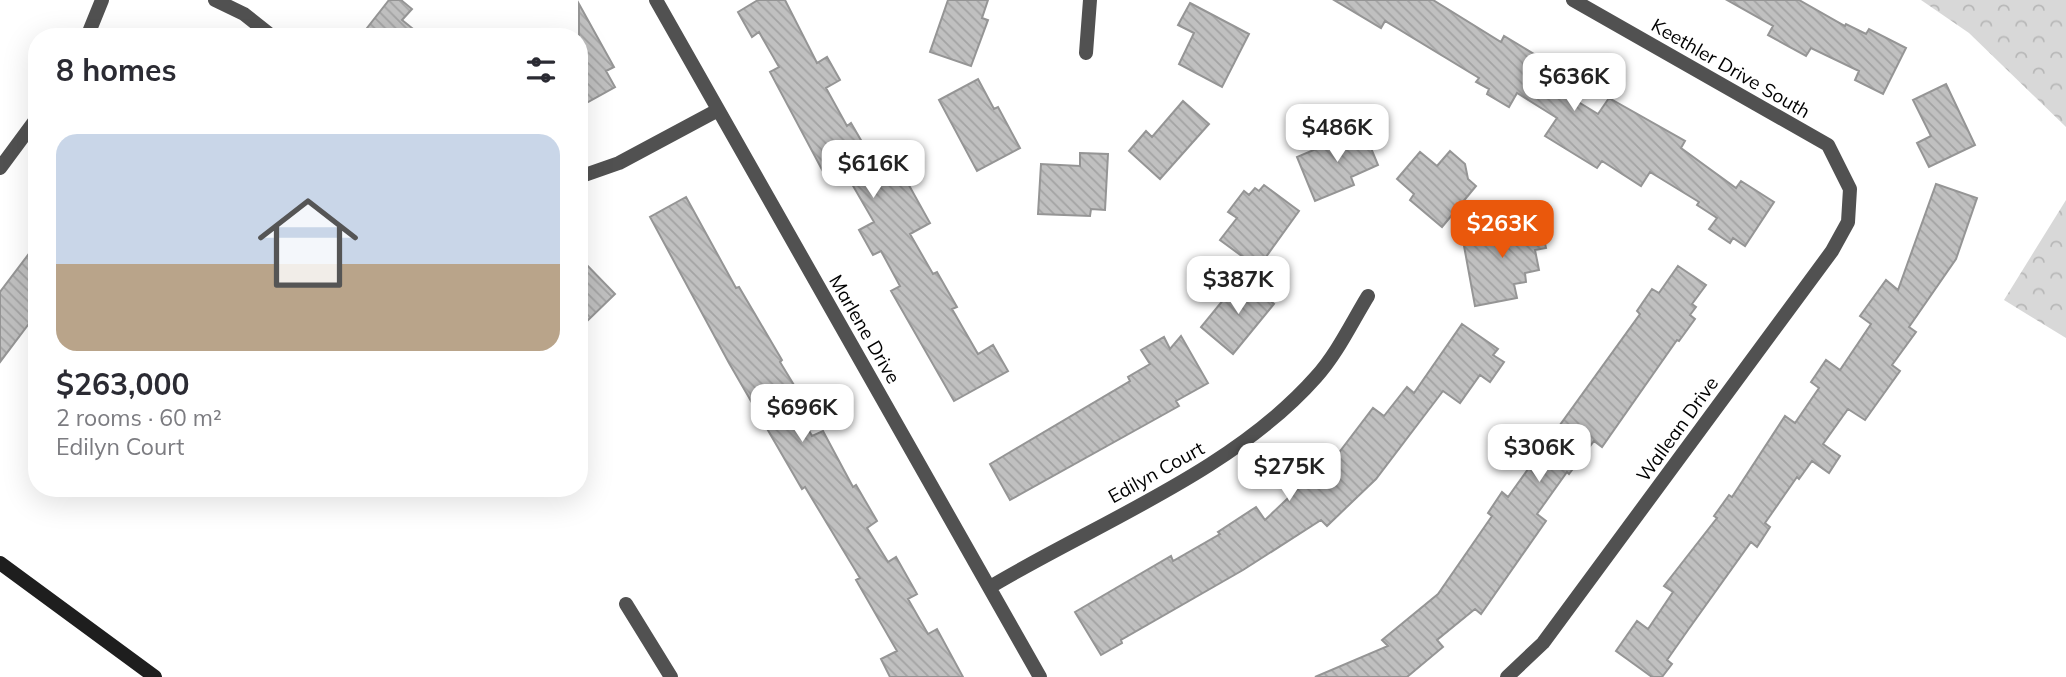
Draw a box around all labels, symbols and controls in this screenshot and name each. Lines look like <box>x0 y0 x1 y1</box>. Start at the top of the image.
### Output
street label: Keethler Drive South <box>1647 13 1815 123</box>
text: 8 homes <box>56 51 177 89</box>
icon: filters <box>522 51 560 89</box>
pin: $636K <box>1525 54 1623 113</box>
text: $636K <box>1539 61 1609 90</box>
pin: $486K <box>1288 104 1386 164</box>
text: $486K <box>1302 112 1372 141</box>
pin: $616K <box>824 140 922 200</box>
text: $616K <box>838 148 908 177</box>
icon: home <box>245 180 371 306</box>
pin: $263K <box>1453 201 1551 260</box>
text: $263K <box>1467 208 1537 237</box>
pin: $387K <box>1189 256 1287 316</box>
text: $387K <box>1203 264 1273 293</box>
street label: Marlene Drive <box>824 270 906 388</box>
text: $263,000 <box>56 365 189 403</box>
street label: Wallean Drive <box>1631 372 1723 486</box>
pin: $696K <box>753 384 851 444</box>
text: $696K <box>767 392 837 421</box>
text: 2 rooms · 60 m² <box>56 403 222 432</box>
pin: $306K <box>1490 424 1588 484</box>
text: Edilyn Court <box>56 432 184 461</box>
text: $306K <box>1504 432 1574 461</box>
street label: Edilyn Court <box>1104 436 1208 508</box>
pin: $275K <box>1240 444 1338 503</box>
text: $275K <box>1254 451 1324 480</box>

